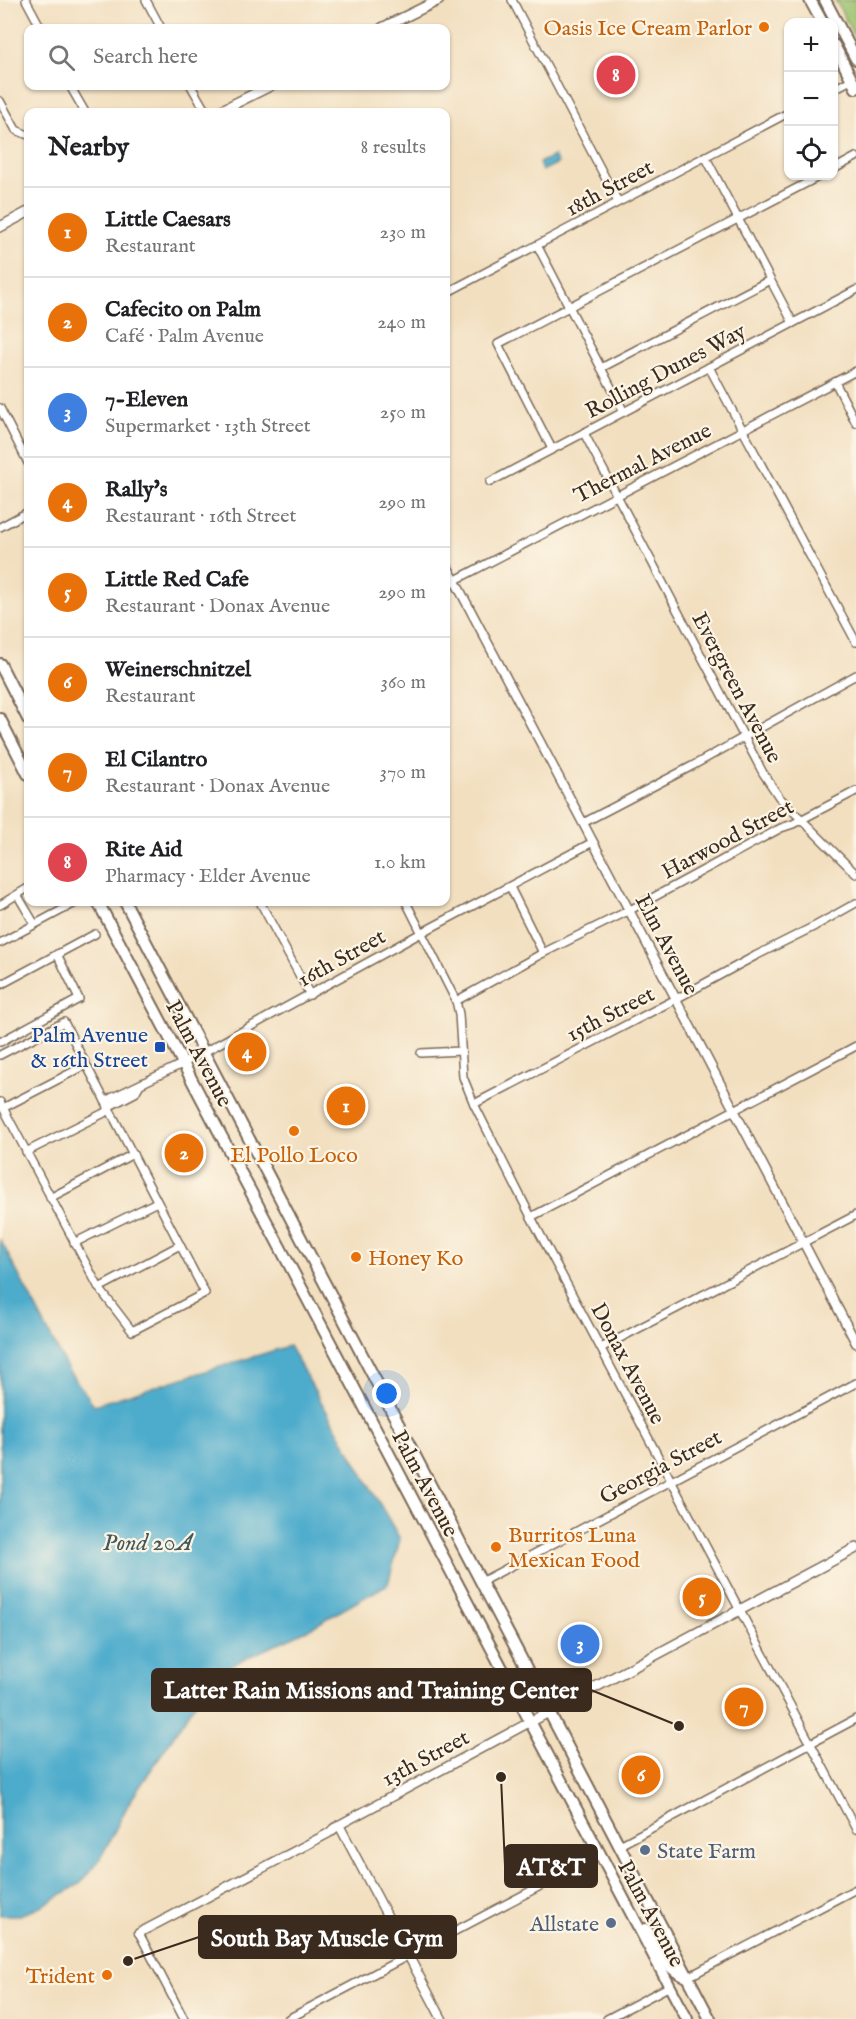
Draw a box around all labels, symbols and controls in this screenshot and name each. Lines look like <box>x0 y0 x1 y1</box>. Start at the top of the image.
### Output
place label: Oasis Ice Cream Parlor <box>543 15 752 43</box>
map controls <box>784 18 838 180</box>
button: + <box>784 18 838 72</box>
marker: Oasis Ice Cream Parlor <box>757 20 771 34</box>
search box <box>24 24 450 90</box>
icon: search <box>45 41 78 74</box>
text: Search here <box>93 43 198 71</box>
pin: 8 <box>596 52 636 98</box>
button: − <box>784 72 838 126</box>
button: locate <box>784 126 838 180</box>
text: Nearby <box>48 131 129 164</box>
text: 8 results <box>360 135 426 160</box>
street label: 18th Street <box>561 154 659 224</box>
text: Little Caesars <box>105 206 231 234</box>
text: 1 <box>64 220 71 245</box>
text: 230 m <box>380 220 426 245</box>
text: Restaurant <box>105 234 196 259</box>
text: Cafecito on Palm <box>105 296 261 324</box>
text: 2 <box>63 310 72 335</box>
text: 240 m <box>377 310 426 335</box>
street label: Rolling Dunes Way <box>581 318 751 426</box>
text: Café · Palm Avenue <box>105 324 264 349</box>
text: 7-Eleven <box>105 386 188 414</box>
text: 3 <box>64 400 71 425</box>
text: 250 m <box>380 400 426 425</box>
text: Supermarket · 13th Street <box>105 414 311 439</box>
street label: Thermal Avenue <box>570 417 716 510</box>
text: Rally's <box>105 476 167 504</box>
text: 4 <box>63 490 72 515</box>
text: 290 m <box>378 490 426 515</box>
text: Restaurant · 16th Street <box>105 504 296 529</box>
text: Little Red Cafe <box>105 566 249 594</box>
text: 5 <box>64 580 71 605</box>
text: 290 m <box>378 580 426 605</box>
text: Restaurant · Donax Avenue <box>105 594 330 619</box>
street label: Evergreen Avenue <box>685 608 788 768</box>
text: Weinerschnitzel <box>105 656 251 684</box>
text: 6 <box>63 670 72 695</box>
text: 360 m <box>380 670 426 695</box>
text: Restaurant <box>105 684 196 709</box>
text: El Cilantro <box>105 746 207 774</box>
text: 7 <box>63 760 72 785</box>
text: 370 m <box>380 760 426 785</box>
text: Restaurant · Donax Avenue <box>105 774 330 799</box>
street label: Harwood Street <box>657 793 799 886</box>
text: Rite Aid <box>105 836 182 864</box>
text: 8 <box>64 850 71 875</box>
text: 1.0 km <box>374 850 426 875</box>
text: Pharmacy · Elder Avenue <box>105 864 311 889</box>
street label: Elm Avenue <box>628 890 704 1000</box>
street label: 16th Street <box>293 923 391 994</box>
street label: 15th Street <box>562 981 660 1049</box>
street label: Palm Avenue <box>158 996 238 1112</box>
place label: Palm Avenue & 16th Street <box>30 1022 148 1075</box>
pin: 4 <box>228 1030 266 1074</box>
marker: Palm Avenue & 16th Street <box>153 1040 167 1054</box>
pin: 1 <box>326 1084 366 1128</box>
marker: El Pollo Loco <box>287 1124 301 1138</box>
pin: 2 <box>164 1130 204 1176</box>
place label: El Pollo Loco <box>230 1142 358 1170</box>
place label: Honey Ko <box>368 1245 464 1273</box>
marker: Honey Ko <box>349 1250 363 1264</box>
street label: Donax Avenue <box>584 1298 671 1429</box>
your location <box>372 1379 401 1408</box>
street label: Georgia Street <box>595 1424 727 1512</box>
street label: Palm Avenue <box>384 1426 464 1542</box>
place label: Burritos Luna Mexican Food <box>508 1522 640 1575</box>
water label: Pond 20A <box>103 1528 194 1559</box>
marker: Burritos Luna Mexican Food <box>489 1540 503 1554</box>
pin: 5 <box>682 1574 722 1620</box>
pin: 3 <box>560 1622 600 1666</box>
callout: Latter Rain Missions and Training Center <box>152 1669 591 1711</box>
text: Latter Rain Missions and Training Center <box>163 1676 579 1707</box>
pin: 7 <box>724 1684 764 1730</box>
street label: 13th Street <box>377 1724 475 1793</box>
pin: 6 <box>622 1752 660 1798</box>
place label: State Farm <box>657 1838 756 1866</box>
marker: State Farm <box>638 1843 652 1857</box>
callout: AT&T <box>505 1845 597 1887</box>
text: AT&T <box>516 1853 586 1884</box>
street label: Palm Avenue <box>610 1856 690 1972</box>
place label: Allstate <box>529 1911 599 1939</box>
callout: South Bay Muscle Gym <box>199 1916 456 1958</box>
marker: Allstate <box>604 1916 618 1930</box>
text: South Bay Muscle Gym <box>211 1924 444 1955</box>
place label: Trident <box>26 1963 95 1991</box>
marker: Trident <box>100 1968 114 1982</box>

